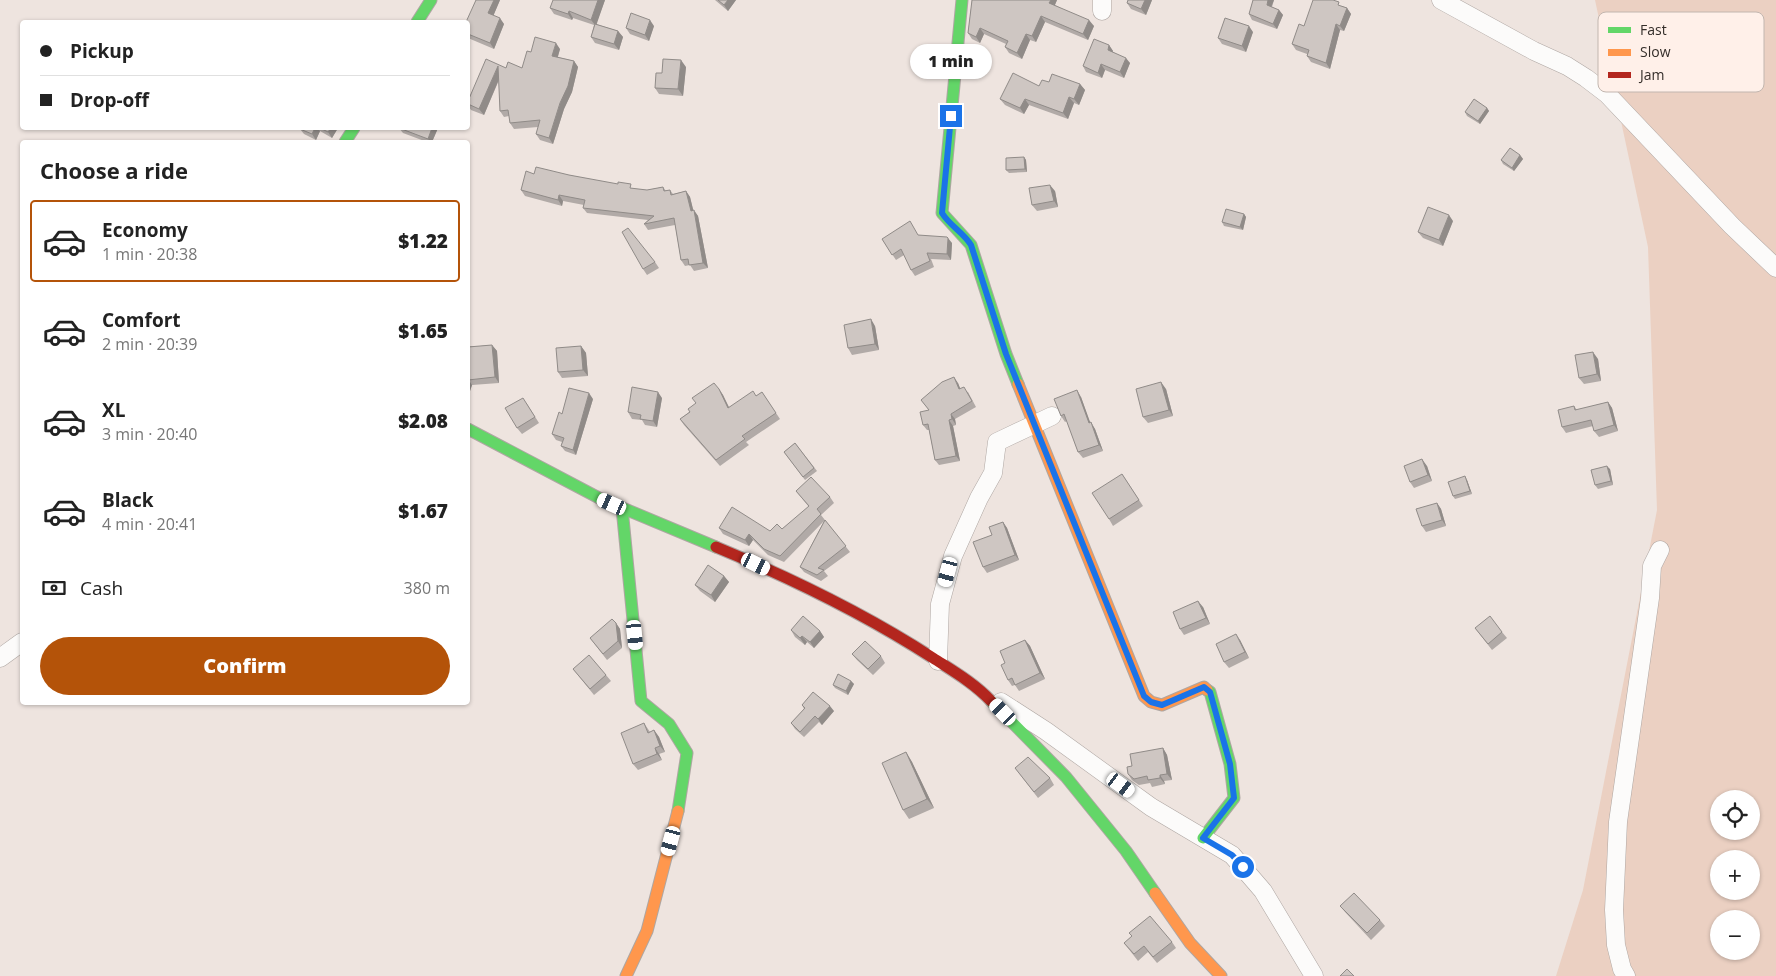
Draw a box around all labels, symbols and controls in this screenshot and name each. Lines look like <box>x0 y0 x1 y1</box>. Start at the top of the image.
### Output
legend <box>1598 12 1764 92</box>
text: Fast <box>1640 20 1667 39</box>
text: Pickup <box>70 38 134 64</box>
text: Slow <box>1640 42 1671 61</box>
callout: 1 min <box>910 44 992 78</box>
text: 1 min <box>928 50 974 72</box>
text: Jam <box>1638 65 1665 84</box>
text: Drop-off <box>70 87 149 113</box>
route end <box>940 105 962 127</box>
text: Choose a ride <box>40 155 188 185</box>
text: Economy <box>102 217 188 243</box>
icon: car <box>42 219 87 264</box>
text: $1.22 <box>398 228 448 254</box>
text: 1 min · 20:38 <box>102 243 197 265</box>
text: Comfort <box>102 307 181 333</box>
icon: car <box>42 309 87 354</box>
text: $1.65 <box>398 318 448 344</box>
text: 2 min · 20:39 <box>102 333 197 355</box>
text: XL <box>102 397 125 423</box>
icon: car <box>42 399 87 444</box>
text: $2.08 <box>398 408 448 434</box>
text: 3 min · 20:40 <box>102 423 197 445</box>
text: Black <box>102 487 154 513</box>
icon: car <box>42 489 87 534</box>
car <box>595 491 628 517</box>
text: $1.67 <box>398 498 448 524</box>
text: 4 min · 20:41 <box>102 513 197 535</box>
car <box>739 551 772 577</box>
car <box>936 556 959 588</box>
icon: cash <box>40 574 68 602</box>
text: Cash <box>80 575 123 601</box>
text: 380 m <box>404 577 450 599</box>
car <box>625 619 644 651</box>
button: Confirm <box>40 637 450 695</box>
car <box>987 696 1018 728</box>
car <box>1104 770 1137 800</box>
map controls <box>1710 790 1760 960</box>
button: locate <box>1710 790 1760 840</box>
car <box>659 825 682 857</box>
button: + <box>1710 850 1760 900</box>
route start <box>1232 856 1254 878</box>
button: − <box>1710 910 1760 960</box>

